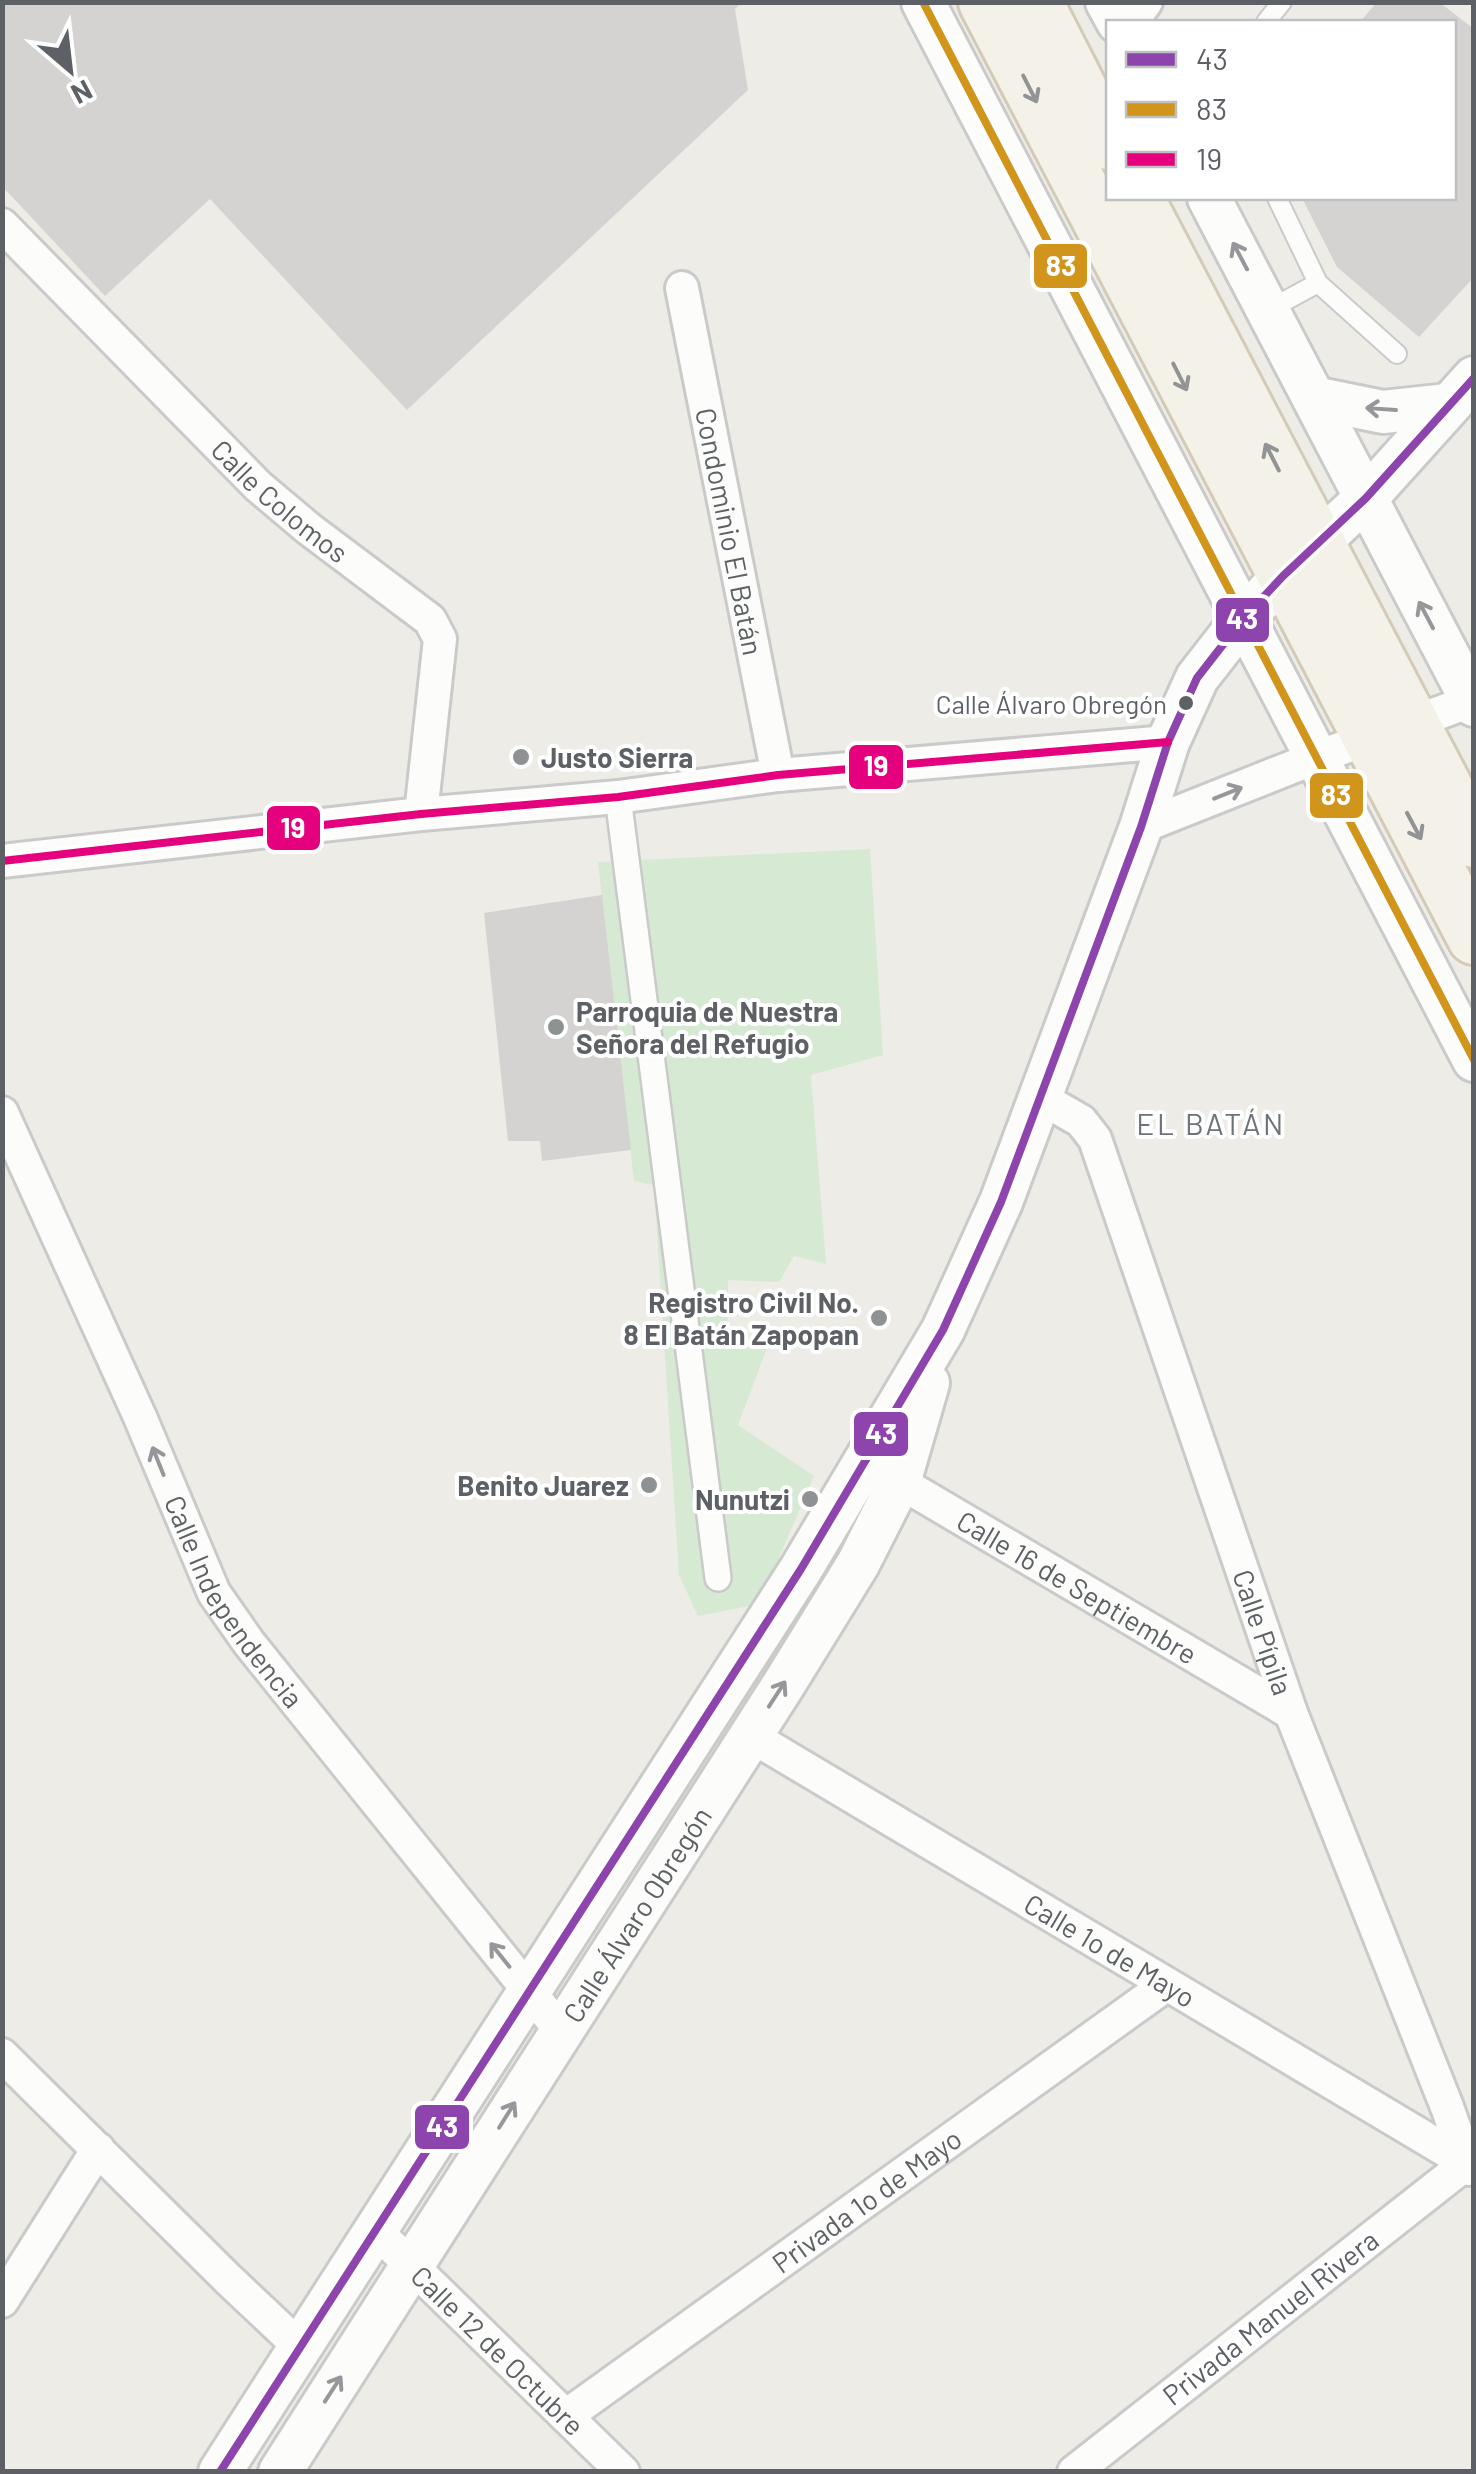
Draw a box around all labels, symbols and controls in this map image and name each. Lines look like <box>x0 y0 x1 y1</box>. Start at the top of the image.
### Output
north arrow <box>20 20 120 120</box>
legend <box>1106 20 1456 200</box>
text: 43 <box>1196 40 1228 76</box>
text: N <box>66 74 98 112</box>
one-way arrow <box>1021 74 1040 104</box>
text: 83 <box>1196 90 1227 126</box>
text: 19 <box>1196 140 1222 176</box>
line badge: 83 <box>1032 242 1089 290</box>
one-way arrow <box>1230 242 1249 272</box>
text: 83 <box>1046 248 1076 282</box>
one-way arrow <box>1171 362 1190 392</box>
one-way arrow <box>1365 400 1397 419</box>
street label: Condominio El Batán <box>689 405 771 658</box>
street label: Calle Colomos <box>205 432 355 570</box>
one-way arrow <box>1262 443 1281 473</box>
line badge: 43 <box>1214 596 1271 644</box>
one-way arrow <box>1416 600 1435 630</box>
text: 43 <box>1226 601 1258 635</box>
place label: Calle Álvaro Obregón <box>936 688 1167 719</box>
marker: Calle Álvaro Obregón <box>1176 693 1196 713</box>
place label: Justo Sierra <box>541 740 693 774</box>
line badge: 19 <box>847 743 905 791</box>
marker: Justo Sierra <box>510 746 532 768</box>
text: 19 <box>864 748 888 782</box>
line badge: 83 <box>1308 771 1365 820</box>
text: 83 <box>1321 777 1351 811</box>
one-way arrow <box>1212 782 1243 800</box>
line badge: 19 <box>265 804 322 852</box>
text: 19 <box>281 810 305 844</box>
one-way arrow <box>1405 810 1425 840</box>
place label: Parroquia de Nuestra Señora del Refugio <box>576 994 838 1060</box>
marker: Parroquia de Nuestra Señora del Refugio <box>545 1016 567 1038</box>
district label: EL BATÁN <box>1136 1105 1286 1141</box>
place label: Registro Civil No. 8 El Batán Zapopan <box>624 1285 859 1351</box>
marker: Registro Civil No. 8 El Batán Zapopan <box>868 1307 890 1329</box>
line badge: 43 <box>852 1410 910 1458</box>
text: 43 <box>865 1416 897 1450</box>
one-way arrow <box>148 1446 166 1477</box>
place label: Benito Juarez <box>457 1468 629 1502</box>
marker: Benito Juarez <box>638 1474 660 1496</box>
place label: Nunutzi <box>695 1482 790 1516</box>
marker: Nunutzi <box>799 1488 821 1510</box>
street label: Calle Independencia <box>158 1490 311 1714</box>
street label: Calle 16 de Septiembre <box>951 1503 1203 1671</box>
street label: Calle Pípila <box>1226 1565 1301 1699</box>
one-way arrow <box>767 1681 788 1709</box>
street label: Calle Álvaro Obregón <box>555 1800 718 2028</box>
street label: Calle 1o de Mayo <box>1018 1886 1202 2014</box>
one-way arrow <box>489 1943 511 1969</box>
one-way arrow <box>497 2101 518 2130</box>
line badge: 43 <box>413 2103 471 2151</box>
text: 43 <box>426 2109 458 2143</box>
street label: Privada 1o de Mayo <box>765 2121 968 2280</box>
street label: Privada Manuel Rivera <box>1155 2222 1385 2412</box>
street label: Calle 12 de Octubre <box>405 2258 592 2442</box>
one-way arrow <box>322 2376 343 2404</box>

